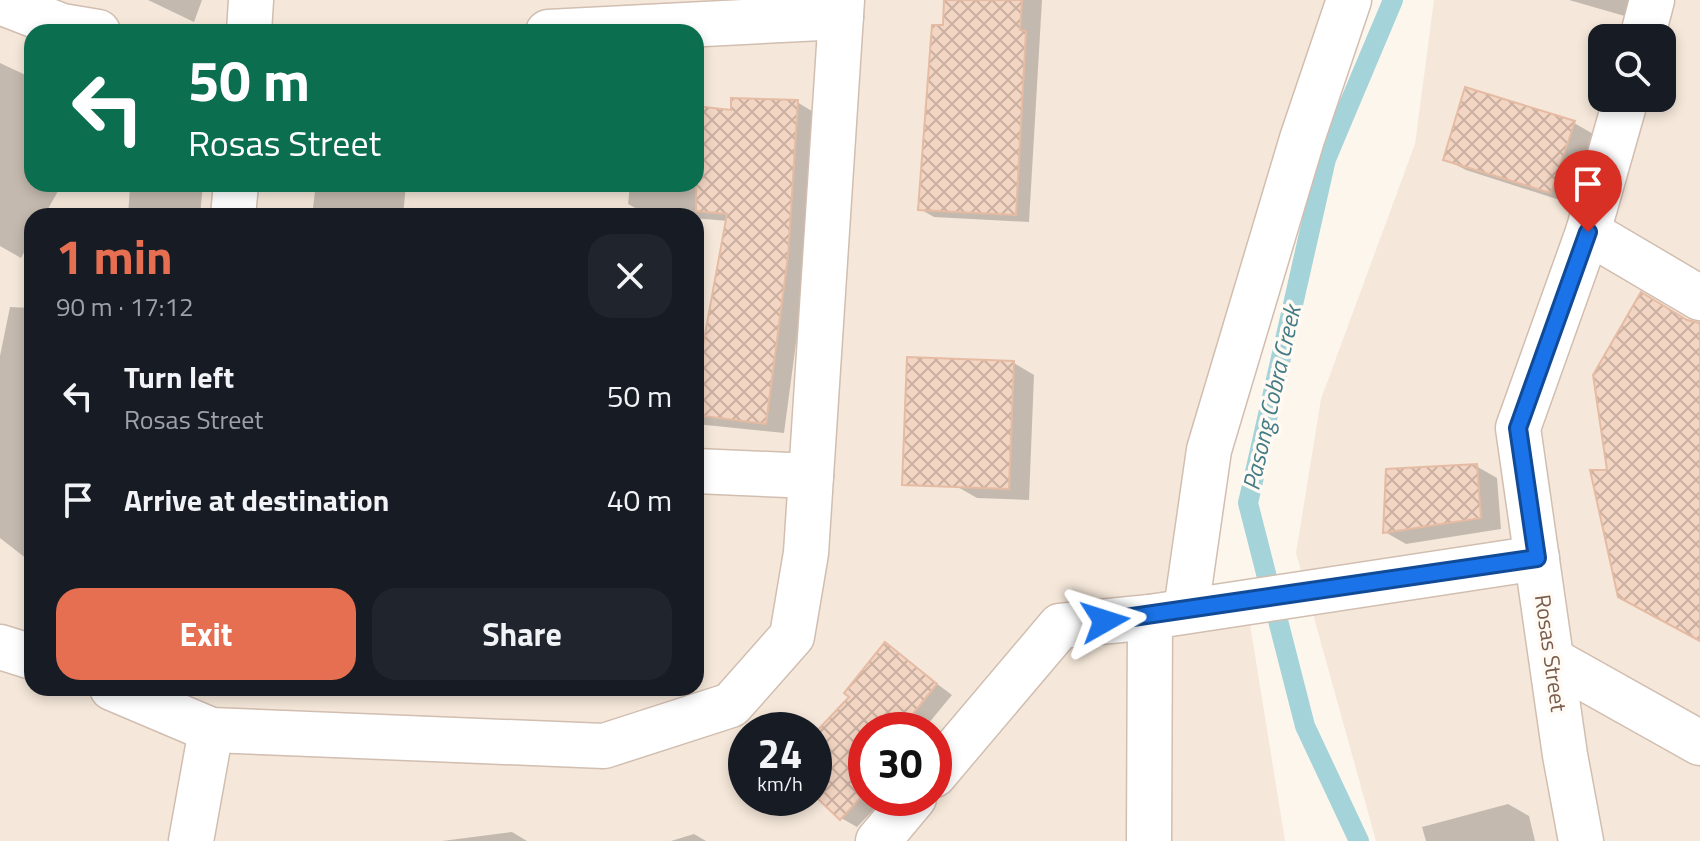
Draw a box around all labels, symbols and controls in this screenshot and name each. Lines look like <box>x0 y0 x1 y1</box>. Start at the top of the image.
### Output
map controls <box>1588 24 1676 112</box>
button: search <box>1588 24 1676 112</box>
text: 50 m <box>188 38 310 123</box>
icon: left <box>56 56 160 160</box>
text: Rosas Street <box>188 115 381 170</box>
pin <box>1554 150 1622 232</box>
icon: arrive <box>1566 162 1610 206</box>
text: 1 min <box>56 220 173 293</box>
button: close <box>588 234 672 318</box>
text: 90 m · 17:12 <box>56 287 194 326</box>
water label: Pasong Cobra Creek <box>1232 299 1310 494</box>
text: Turn left <box>124 354 234 400</box>
text: 50 m <box>607 373 672 419</box>
icon: left <box>56 374 100 418</box>
text: Rosas Street <box>124 400 263 439</box>
text: Arrive at destination <box>124 477 389 523</box>
text: 40 m <box>607 477 672 523</box>
icon: arrive <box>56 478 100 522</box>
position arrow <box>1063 579 1147 663</box>
button: Exit <box>56 588 356 680</box>
button: Share <box>372 588 672 680</box>
street label: Rosas Street <box>1526 592 1576 714</box>
speed limit sign: 30 <box>848 712 952 816</box>
text: 24 <box>758 723 802 784</box>
text: km/h <box>757 768 803 799</box>

